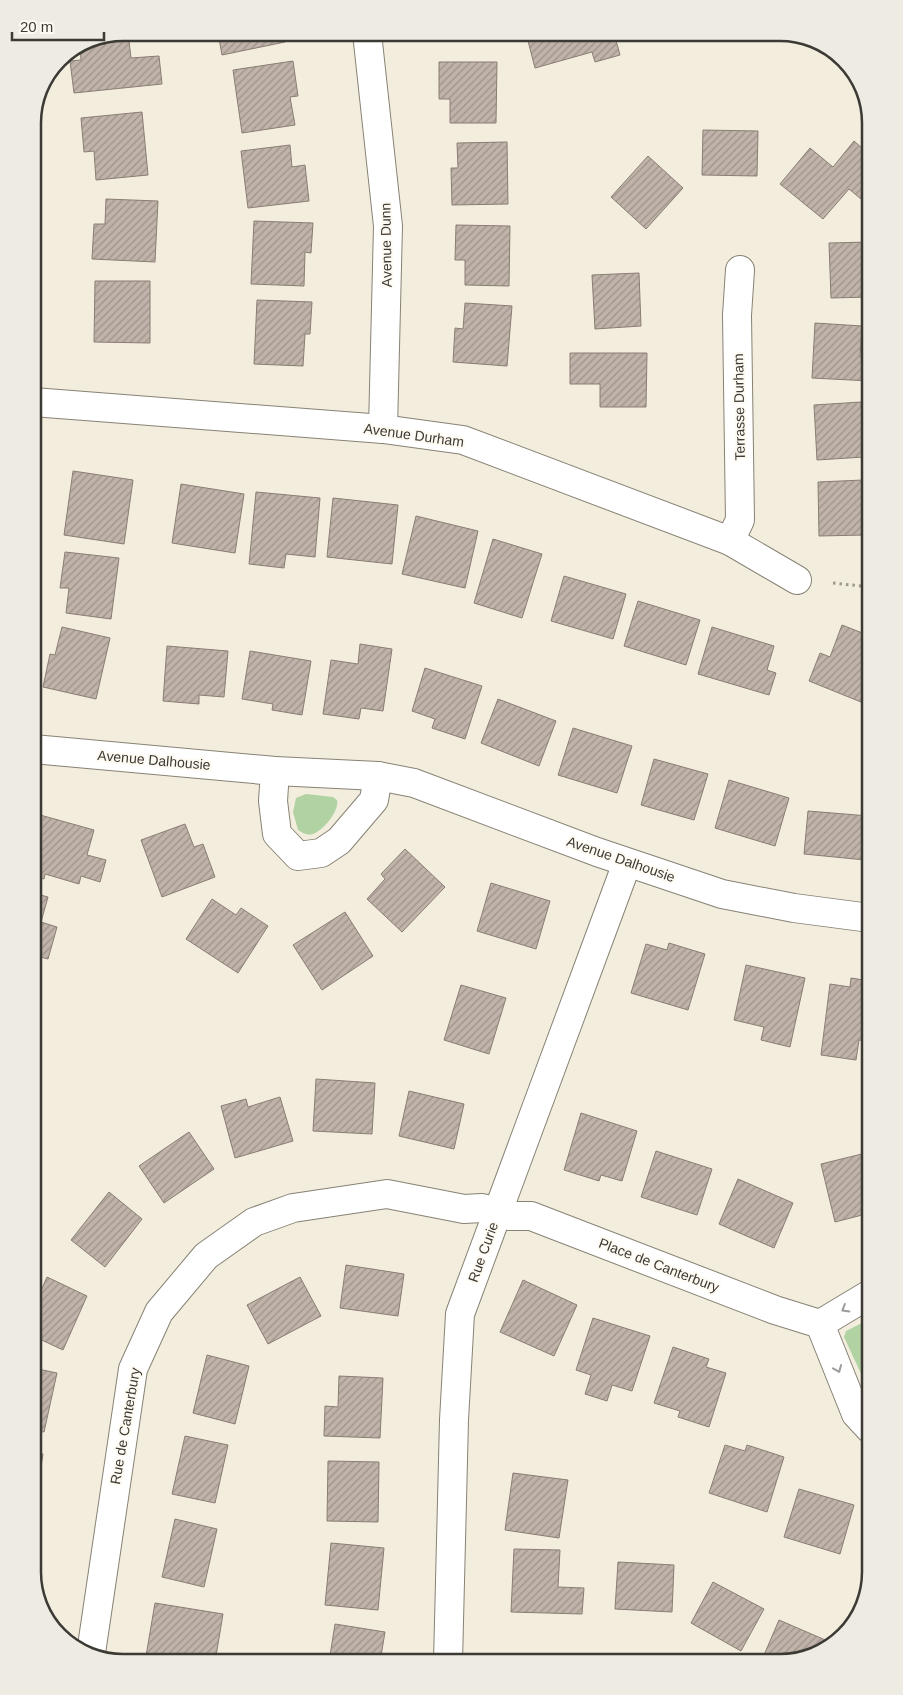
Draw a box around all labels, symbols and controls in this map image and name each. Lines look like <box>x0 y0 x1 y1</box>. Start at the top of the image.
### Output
scale bar <box>12 10 105 42</box>
text: 20 m <box>20 18 53 35</box>
street label: Avenue Dunn <box>377 203 395 287</box>
street label: Terrasse Durham <box>730 353 748 461</box>
street label: Avenue Durham <box>363 420 465 450</box>
street label: Avenue Dalhousie <box>97 747 211 773</box>
street label: Avenue Dalhousie <box>565 833 677 885</box>
street label: Rue Curie <box>465 1219 501 1284</box>
street label: Place de Canterbury <box>597 1235 721 1295</box>
one-way arrow <box>842 1303 851 1313</box>
one-way arrow <box>832 1364 842 1373</box>
street label: Rue de Canterbury <box>107 1366 143 1486</box>

